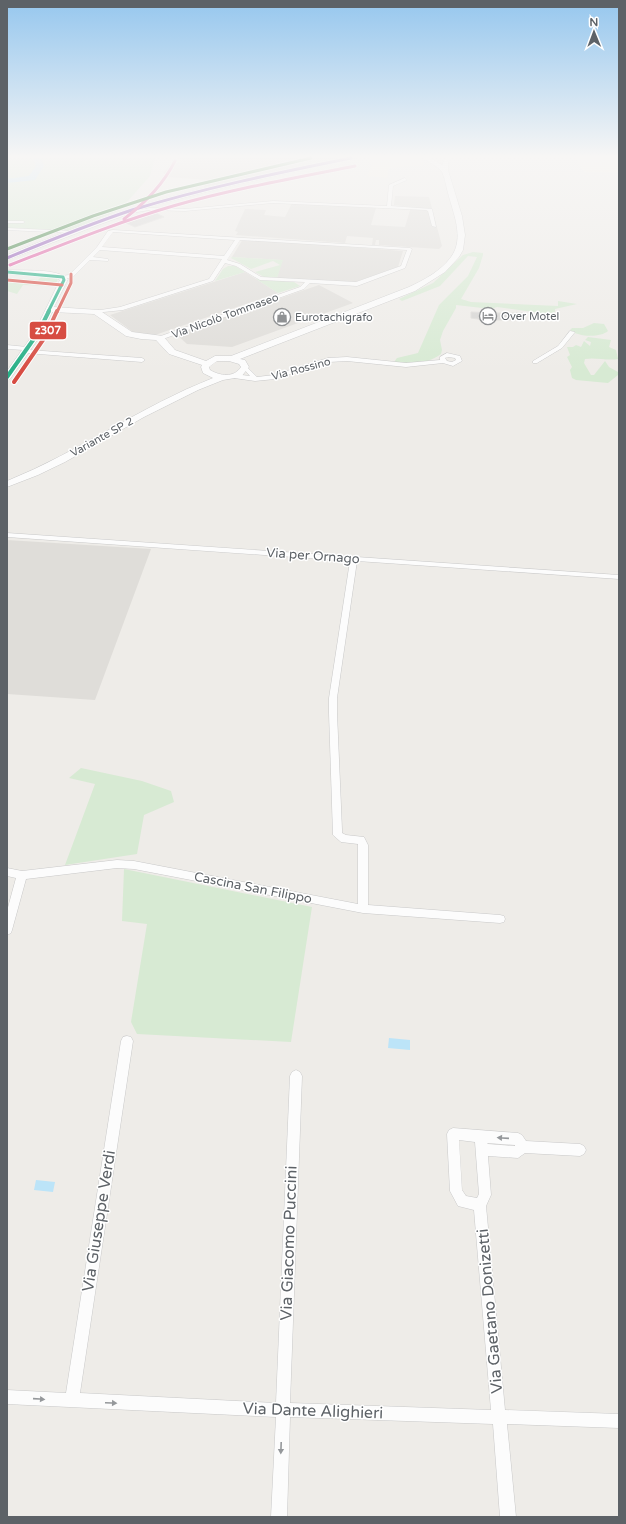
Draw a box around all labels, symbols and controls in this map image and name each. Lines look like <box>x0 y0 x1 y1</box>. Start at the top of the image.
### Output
north arrow <box>574 12 614 52</box>
text: N <box>589 16 598 29</box>
street label: Via Nicolò Tommaseo <box>170 290 281 341</box>
hotel icon: Over Motel <box>478 306 498 326</box>
shop icon: Eurotachigrafo <box>272 307 292 327</box>
place label: Over Motel <box>501 310 559 323</box>
place label: Eurotachigrafo <box>295 311 373 324</box>
line badge: z307 <box>29 321 67 340</box>
text: z307 <box>35 324 61 337</box>
street label: Via Rossino <box>270 355 332 383</box>
street label: Variante SP 2 <box>68 414 136 460</box>
street label: Via per Ornago <box>266 545 360 567</box>
street label: Cascina San Filippo <box>193 869 313 907</box>
one-way arrow <box>497 1135 509 1141</box>
street label: Via Giuseppe Verdi <box>78 1149 120 1293</box>
street label: Via Giacomo Puccini <box>276 1165 302 1321</box>
street label: Via Gaetano Donizetti <box>473 1228 507 1394</box>
one-way arrow <box>33 1395 45 1402</box>
one-way arrow <box>105 1399 117 1406</box>
street label: Via Dante Alighieri <box>242 1399 384 1423</box>
one-way arrow <box>278 1442 285 1454</box>

